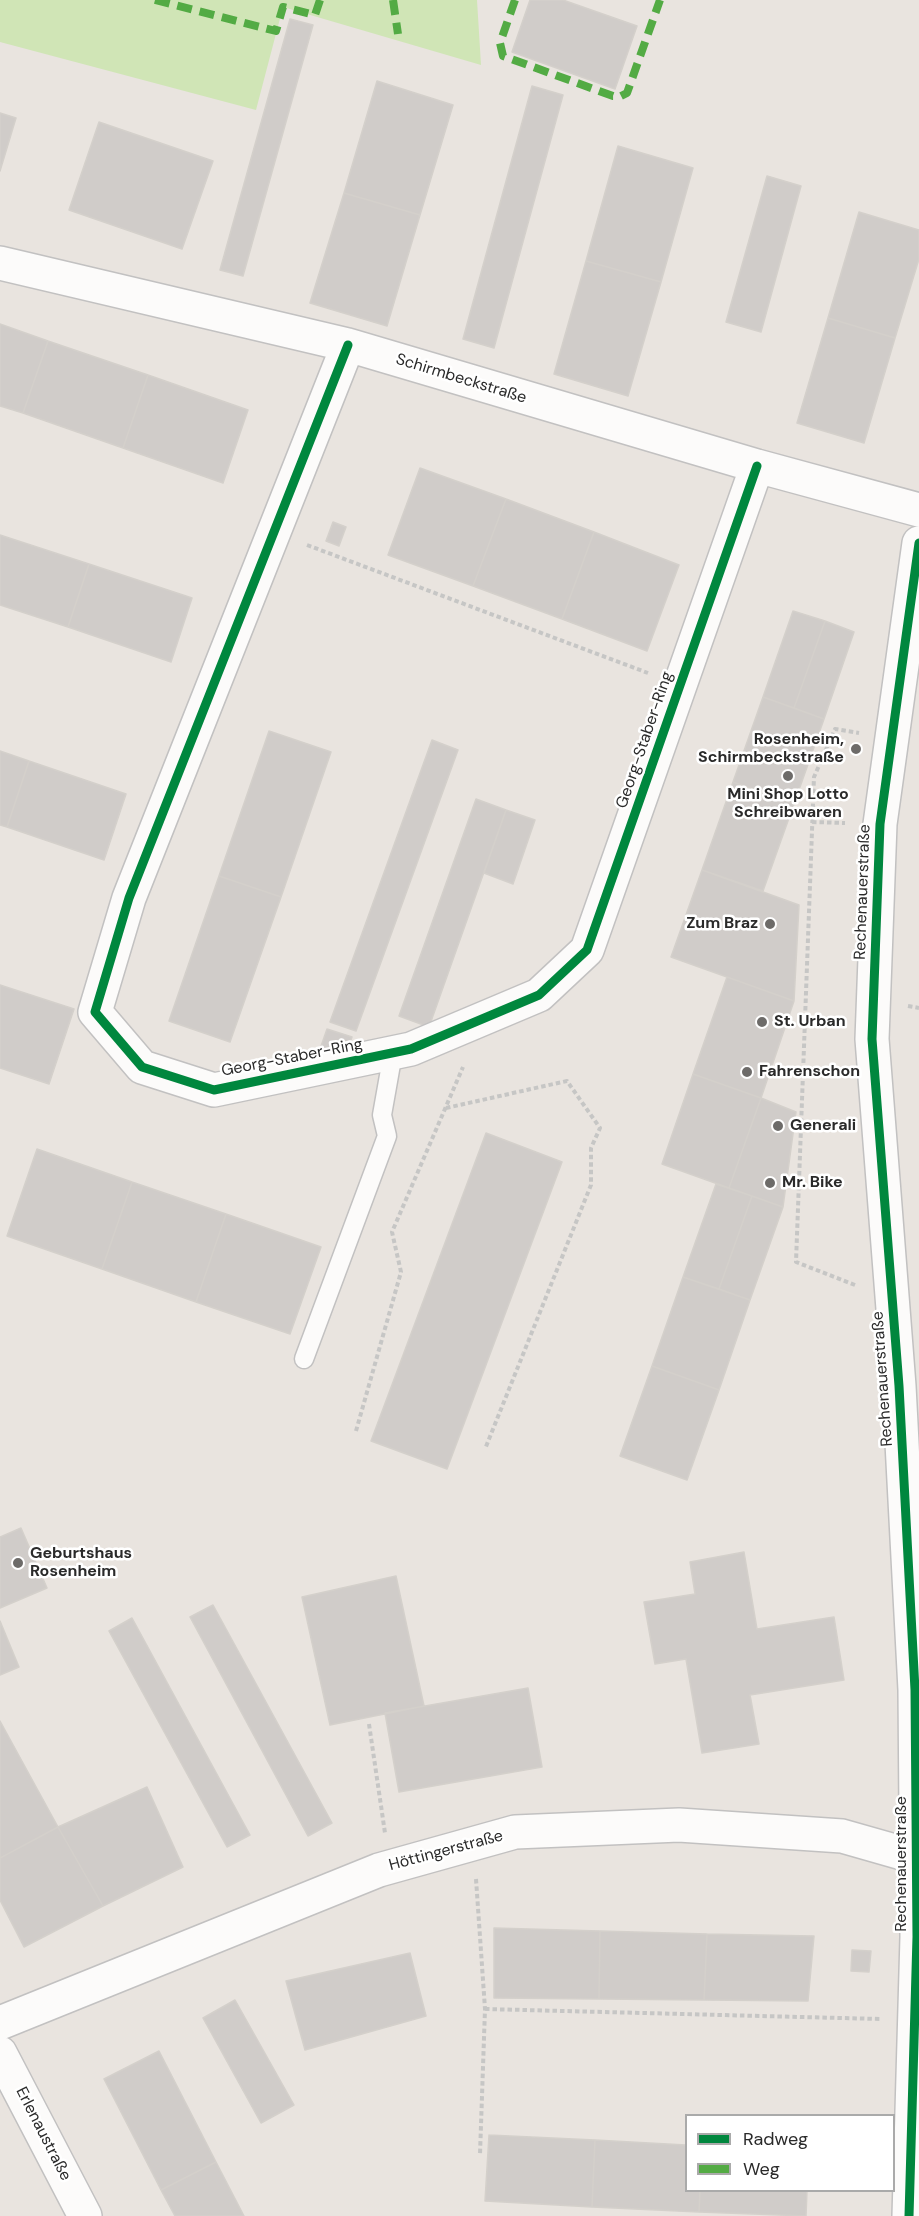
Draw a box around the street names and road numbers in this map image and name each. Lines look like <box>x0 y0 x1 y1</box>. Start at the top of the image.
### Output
street label: Schirmbeckstraße <box>393 350 529 408</box>
street label: Georg-Staber-Ring <box>613 669 677 811</box>
street label: Rechenauerstraße <box>851 824 875 960</box>
street label: Georg-Staber-Ring <box>220 1035 364 1081</box>
street label: Rechenauerstraße <box>869 1311 897 1447</box>
street label: Rechenauerstraße <box>892 1796 912 1932</box>
street label: Höttingerstraße <box>387 1827 505 1875</box>
street label: Erlenaustraße <box>11 2084 75 2184</box>

